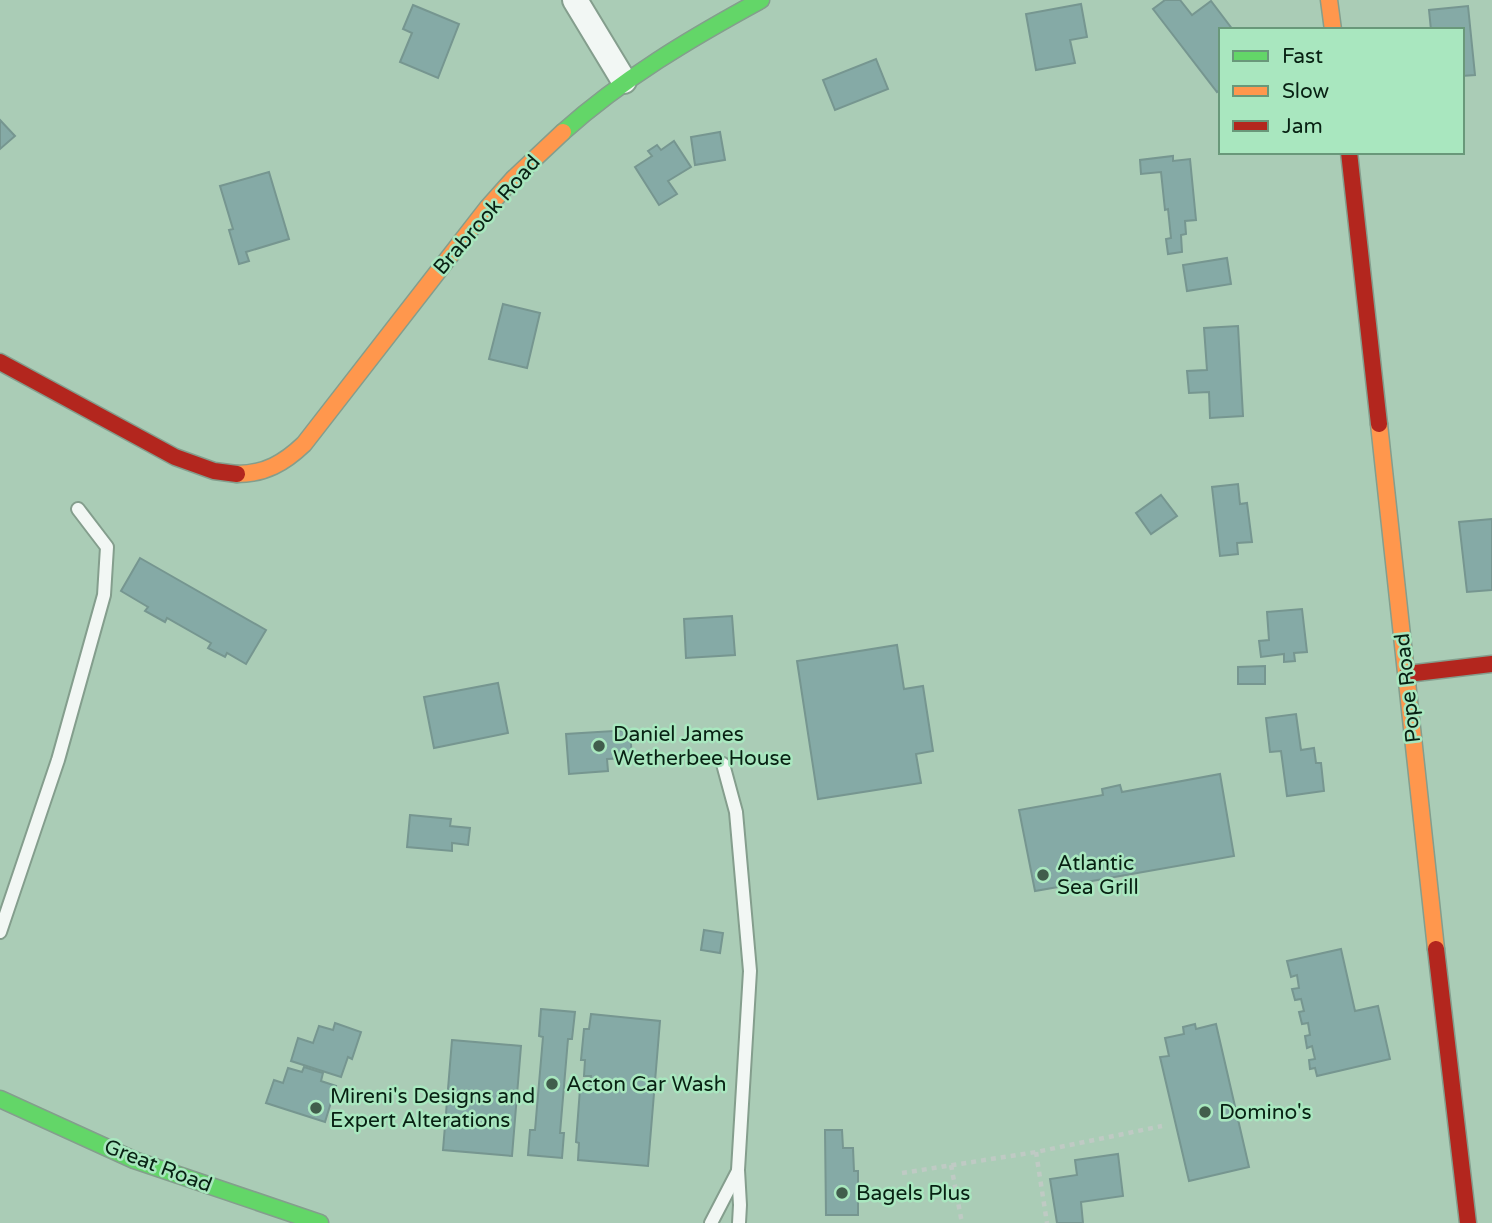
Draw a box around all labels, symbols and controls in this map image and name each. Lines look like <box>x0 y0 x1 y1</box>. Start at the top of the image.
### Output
legend <box>1219 28 1464 154</box>
text: Fast <box>1282 44 1323 69</box>
text: Slow <box>1282 79 1330 104</box>
text: Jam <box>1282 114 1323 139</box>
street label: Brabrook Road <box>428 150 546 280</box>
street label: Pope Road <box>1390 632 1426 744</box>
place label: Daniel James Wetherbee House <box>613 722 792 771</box>
marker: Daniel James Wetherbee House <box>591 738 607 754</box>
place label: Atlantic Sea Grill <box>1057 851 1139 900</box>
marker: Atlantic Sea Grill <box>1035 867 1051 883</box>
place label: Acton Car Wash <box>566 1072 726 1097</box>
marker: Acton Car Wash <box>544 1076 560 1092</box>
place label: Mireni's Designs and Expert Alterations <box>330 1084 535 1133</box>
marker: Mireni's Designs and Expert Alterations <box>308 1100 324 1116</box>
place label: Domino's <box>1219 1100 1312 1125</box>
marker: Domino's <box>1197 1104 1213 1120</box>
street label: Great Road <box>101 1134 215 1198</box>
place label: Bagels Plus <box>856 1181 970 1206</box>
marker: Bagels Plus <box>834 1185 850 1201</box>

